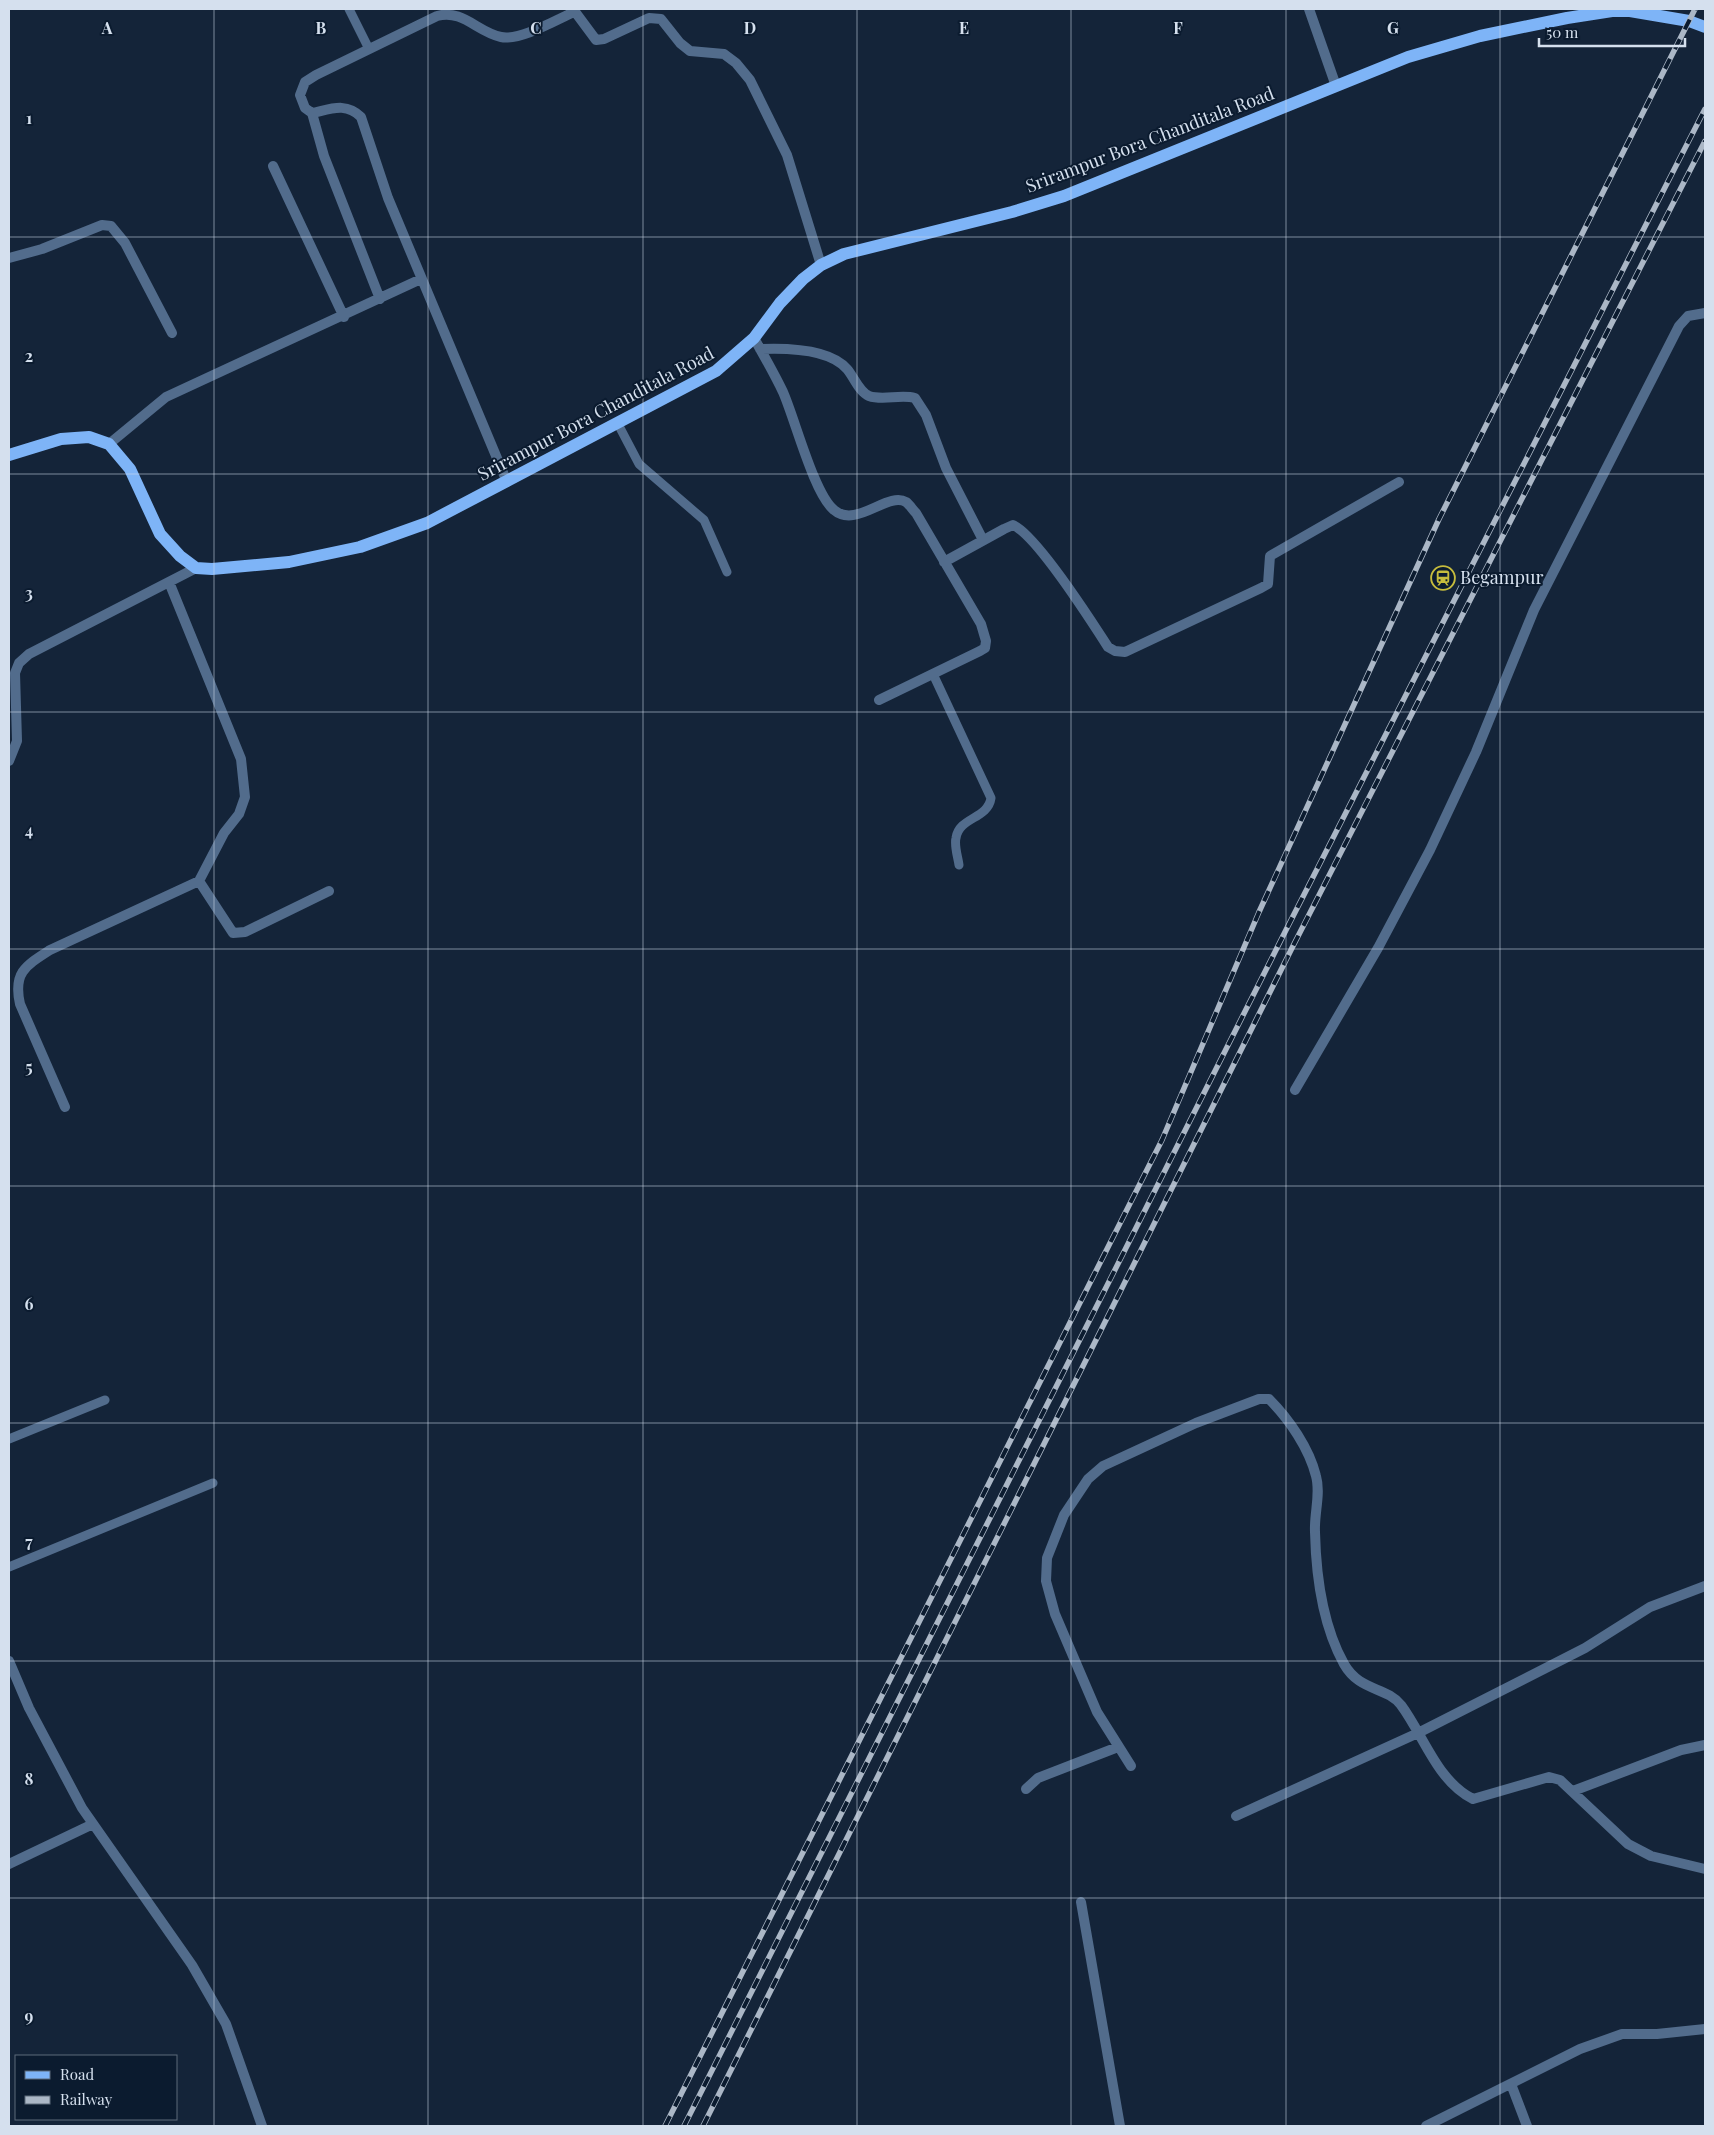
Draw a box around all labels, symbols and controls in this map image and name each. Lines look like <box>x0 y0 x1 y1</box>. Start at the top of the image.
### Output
scale bar <box>1539 15 1685 47</box>
text: A <box>101 17 113 38</box>
text: B <box>316 17 327 38</box>
text: C <box>530 17 542 38</box>
text: D <box>744 17 756 38</box>
text: E <box>959 17 969 38</box>
text: F <box>1173 17 1183 38</box>
text: G <box>1387 17 1399 38</box>
text: 50 m <box>1546 22 1579 42</box>
street label: Srirampur Bora Chanditala Road <box>1022 80 1278 198</box>
text: 1 <box>26 107 32 128</box>
street label: Srirampur Bora Chanditala Road <box>473 340 718 486</box>
text: 2 <box>25 345 33 366</box>
station icon: Begampur <box>1430 565 1456 591</box>
place label: Begampur <box>1460 565 1544 589</box>
text: 3 <box>25 582 33 603</box>
text: 4 <box>25 819 33 840</box>
text: 5 <box>25 1056 33 1077</box>
text: 6 <box>25 1293 34 1314</box>
text: 7 <box>25 1531 33 1552</box>
text: 8 <box>25 1768 34 1789</box>
text: 9 <box>25 2005 34 2026</box>
legend <box>15 2055 178 2120</box>
text: Road <box>60 2064 94 2084</box>
text: Railway <box>60 2089 113 2109</box>

